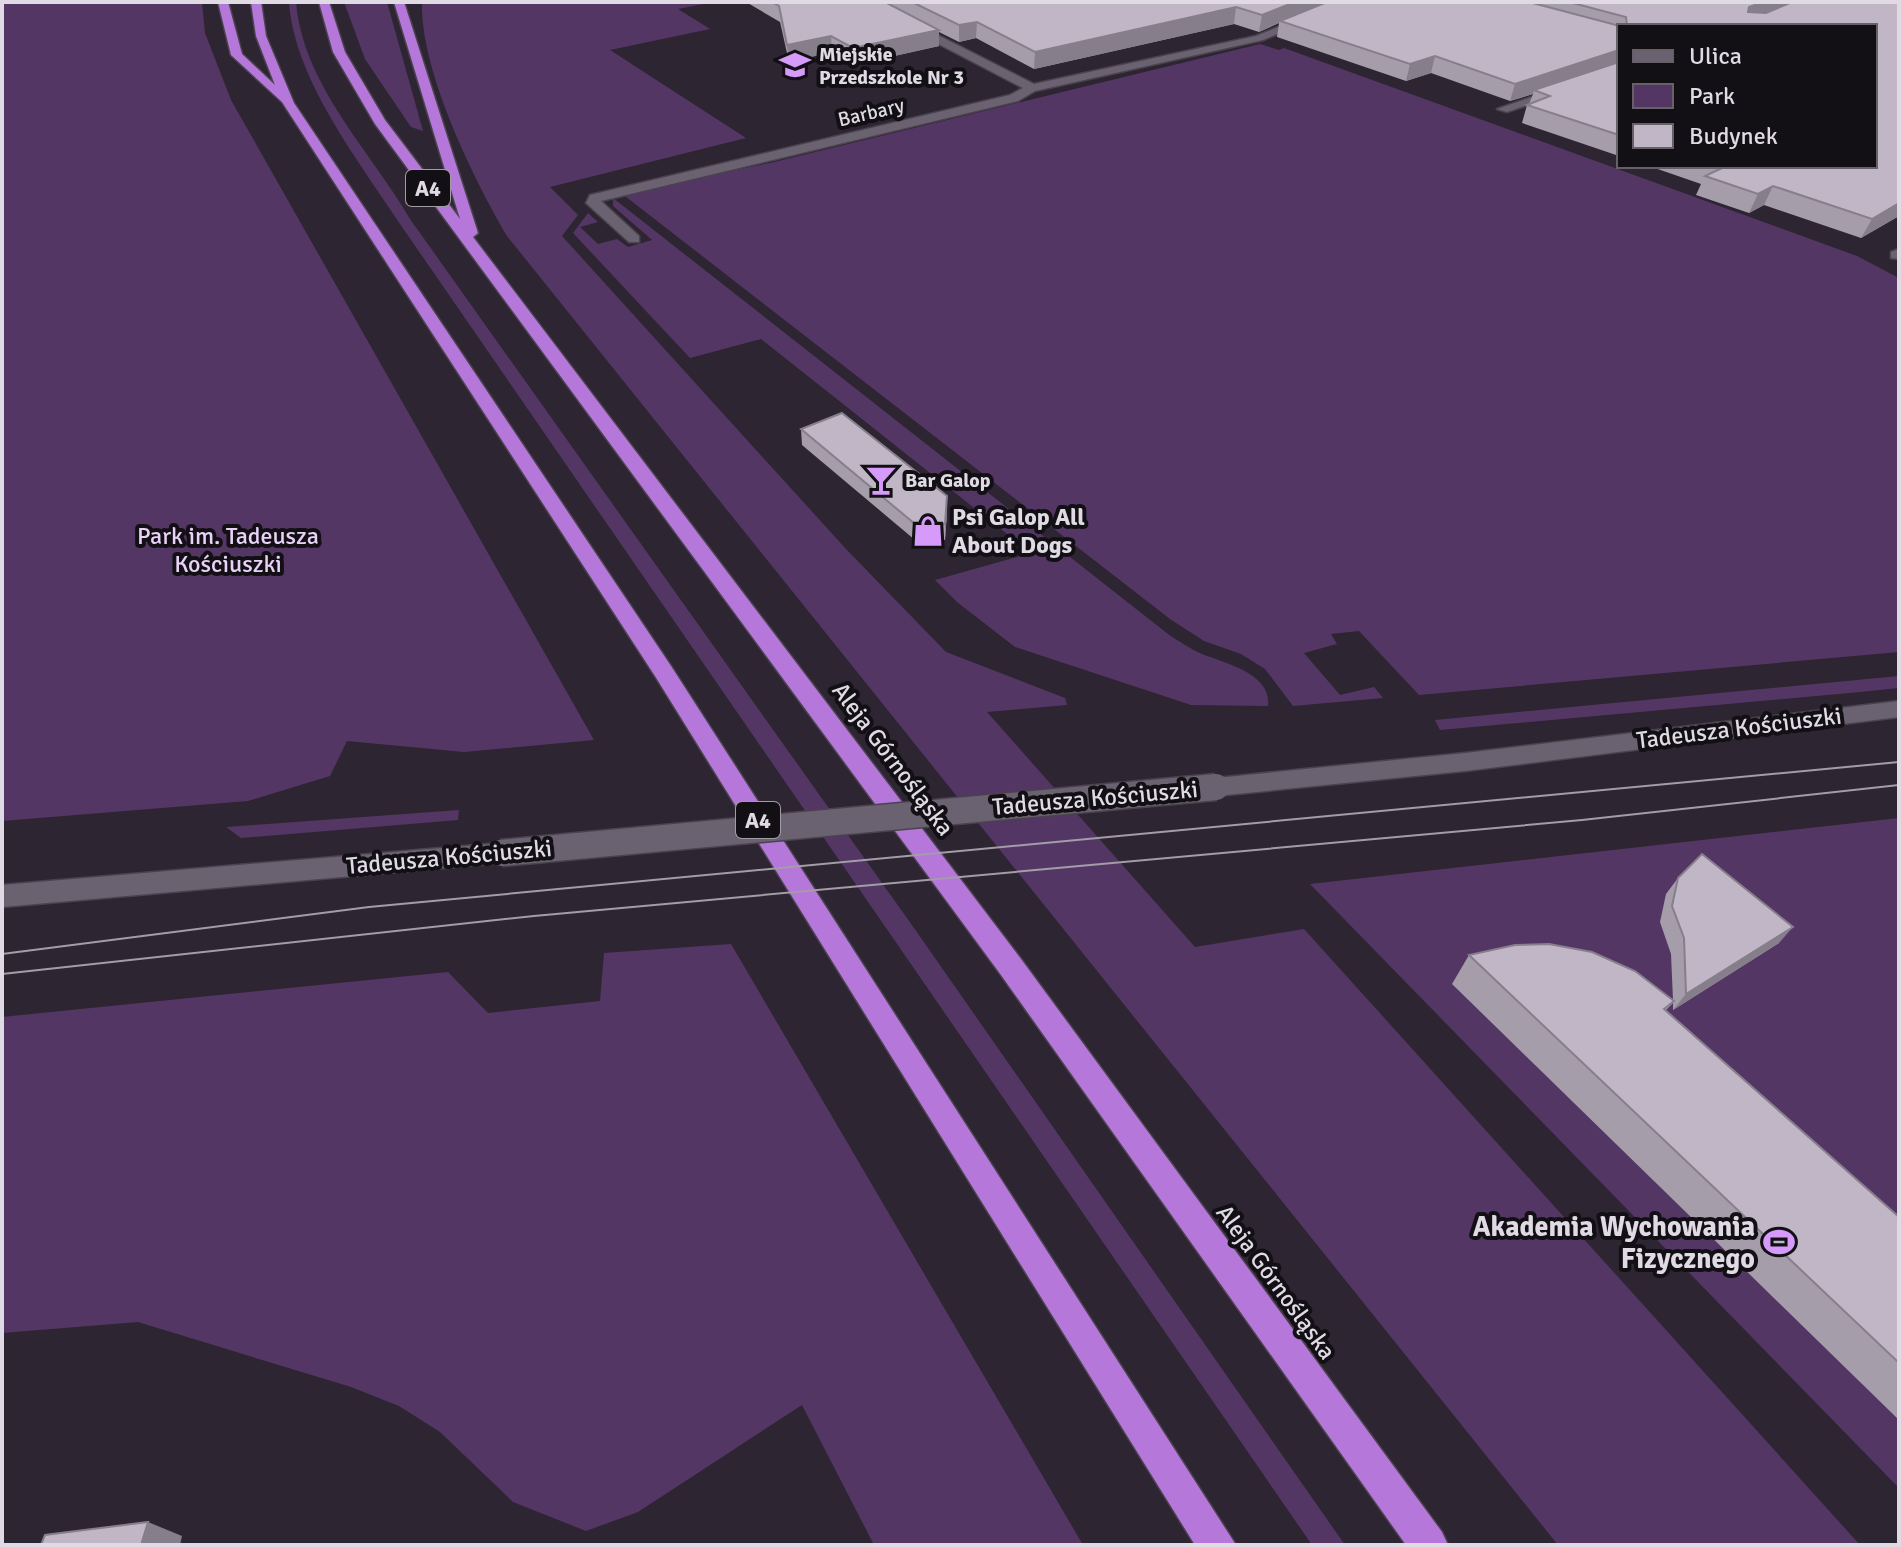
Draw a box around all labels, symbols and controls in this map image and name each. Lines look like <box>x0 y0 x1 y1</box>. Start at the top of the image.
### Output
legend <box>1617 24 1877 168</box>
text: Ulica <box>1689 41 1742 71</box>
place label: Miejskie Przedszkole Nr 3 <box>819 42 964 90</box>
school or university icon: Miejskie Przedszkole Nr 3 <box>778 48 812 82</box>
text: Park <box>1689 81 1735 111</box>
street label: Barbary <box>835 93 907 132</box>
text: Budynek <box>1689 121 1778 151</box>
road number: A4 <box>406 170 450 206</box>
bar icon: Bar Galop <box>864 463 898 497</box>
place label: Bar Galop <box>905 468 991 493</box>
place label: Psi Galop All About Dogs <box>952 502 1085 560</box>
shop icon: Psi Galop All About Dogs <box>911 514 945 548</box>
park label: Park im. Tadeusza Kościuszki <box>137 521 319 579</box>
street label: Aleja Górnośląska <box>826 676 960 842</box>
street label: Tadeusza Kościuszki <box>1635 701 1843 755</box>
street label: Tadeusza Kościuszki <box>991 774 1199 822</box>
road number: A4 <box>736 802 780 838</box>
street label: Tadeusza Kościuszki <box>345 833 553 881</box>
street label: Aleja Górnośląska <box>1210 1199 1342 1365</box>
place label: Akademia Wychowania Fizycznego <box>1473 1210 1755 1276</box>
sports icon: Akademia Wychowania Fizycznego <box>1762 1225 1796 1259</box>

